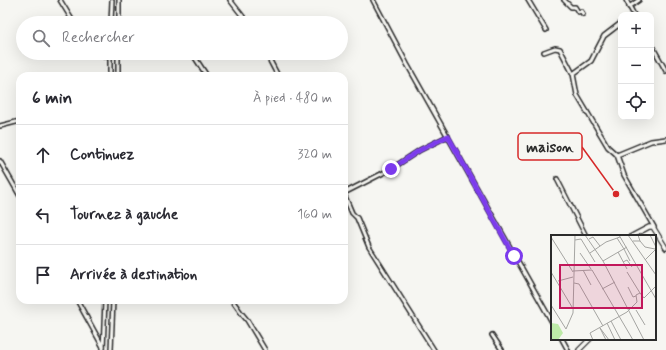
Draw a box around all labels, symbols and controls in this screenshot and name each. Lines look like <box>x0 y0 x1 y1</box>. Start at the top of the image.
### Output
map controls <box>618 12 654 120</box>
button: + <box>618 12 654 48</box>
search box <box>16 16 348 60</box>
icon: search <box>30 27 52 49</box>
text: Rechercher <box>62 28 135 48</box>
button: − <box>618 48 654 84</box>
button: locate <box>618 84 654 120</box>
text: 6 min <box>32 87 72 109</box>
text: À pied · 480 m <box>253 90 332 107</box>
callout: maison <box>518 133 582 160</box>
text: maison <box>526 138 574 158</box>
icon: ahead <box>32 144 54 166</box>
text: Continuez <box>70 145 134 165</box>
text: 320 m <box>298 146 332 163</box>
route end <box>382 160 400 178</box>
icon: left <box>32 204 54 226</box>
text: Tournez à gauche <box>70 205 178 225</box>
text: 160 m <box>297 206 332 223</box>
inset map <box>551 235 656 340</box>
route start <box>505 247 523 265</box>
icon: arrive <box>32 264 54 286</box>
text: Arrivée à destination <box>70 265 197 285</box>

